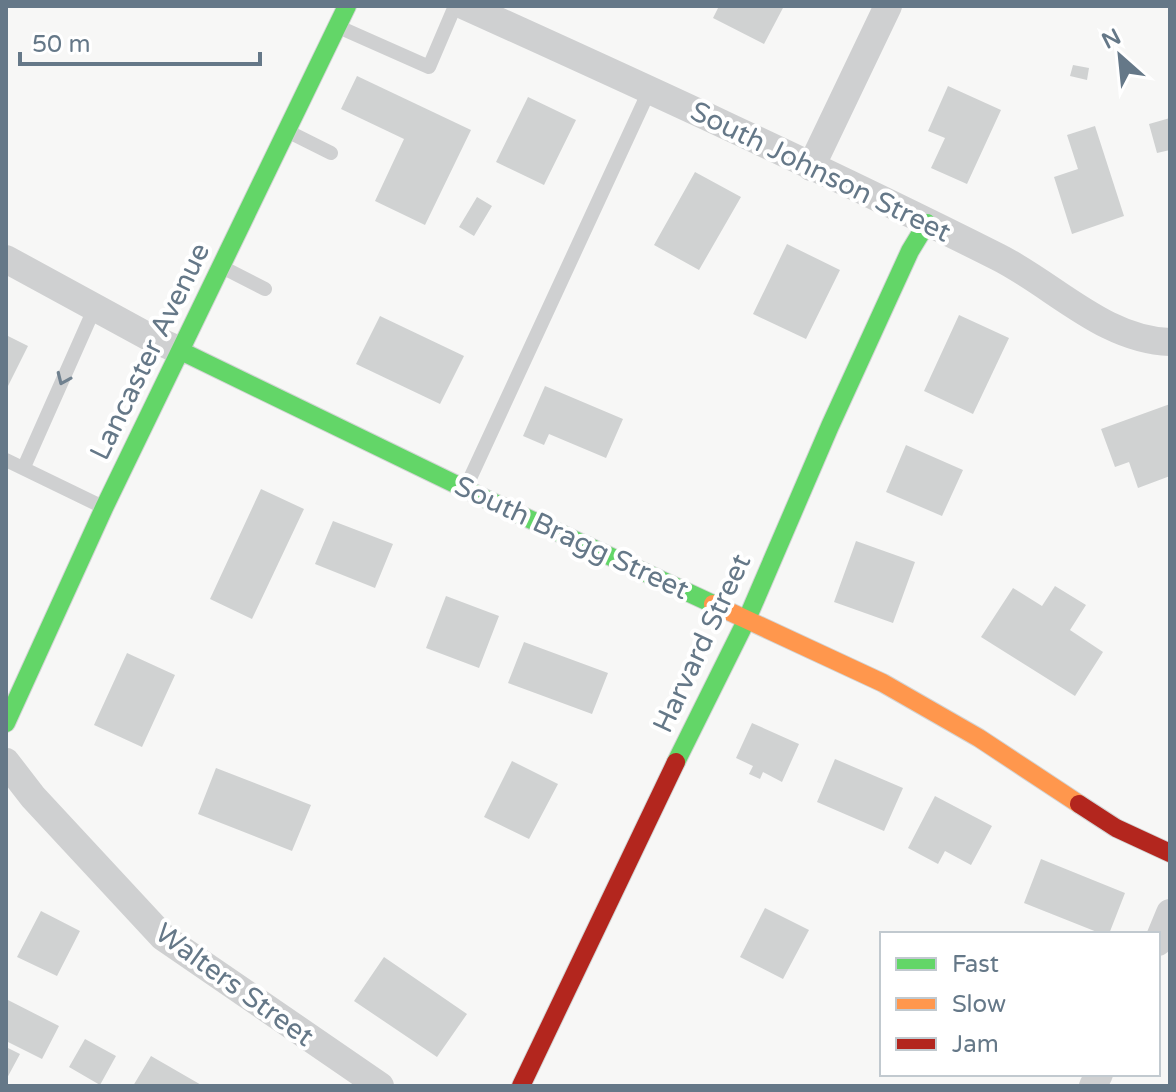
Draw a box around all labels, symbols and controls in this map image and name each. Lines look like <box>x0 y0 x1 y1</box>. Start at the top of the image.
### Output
scale bar <box>20 16 260 66</box>
north arrow <box>1080 16 1160 96</box>
text: N <box>1098 23 1125 55</box>
text: 50 m <box>32 30 90 59</box>
street label: South Johnson Street <box>685 94 957 250</box>
street label: Lancaster Avenue <box>83 237 217 466</box>
one-way arrow <box>57 370 73 385</box>
street label: South Bragg Street <box>449 469 694 607</box>
street label: Harvard Street <box>646 548 758 738</box>
street label: Walters Street <box>148 916 321 1054</box>
legend <box>880 932 1160 1076</box>
text: Fast <box>952 950 999 979</box>
text: Slow <box>952 990 1006 1019</box>
text: Jam <box>952 1030 999 1059</box>

